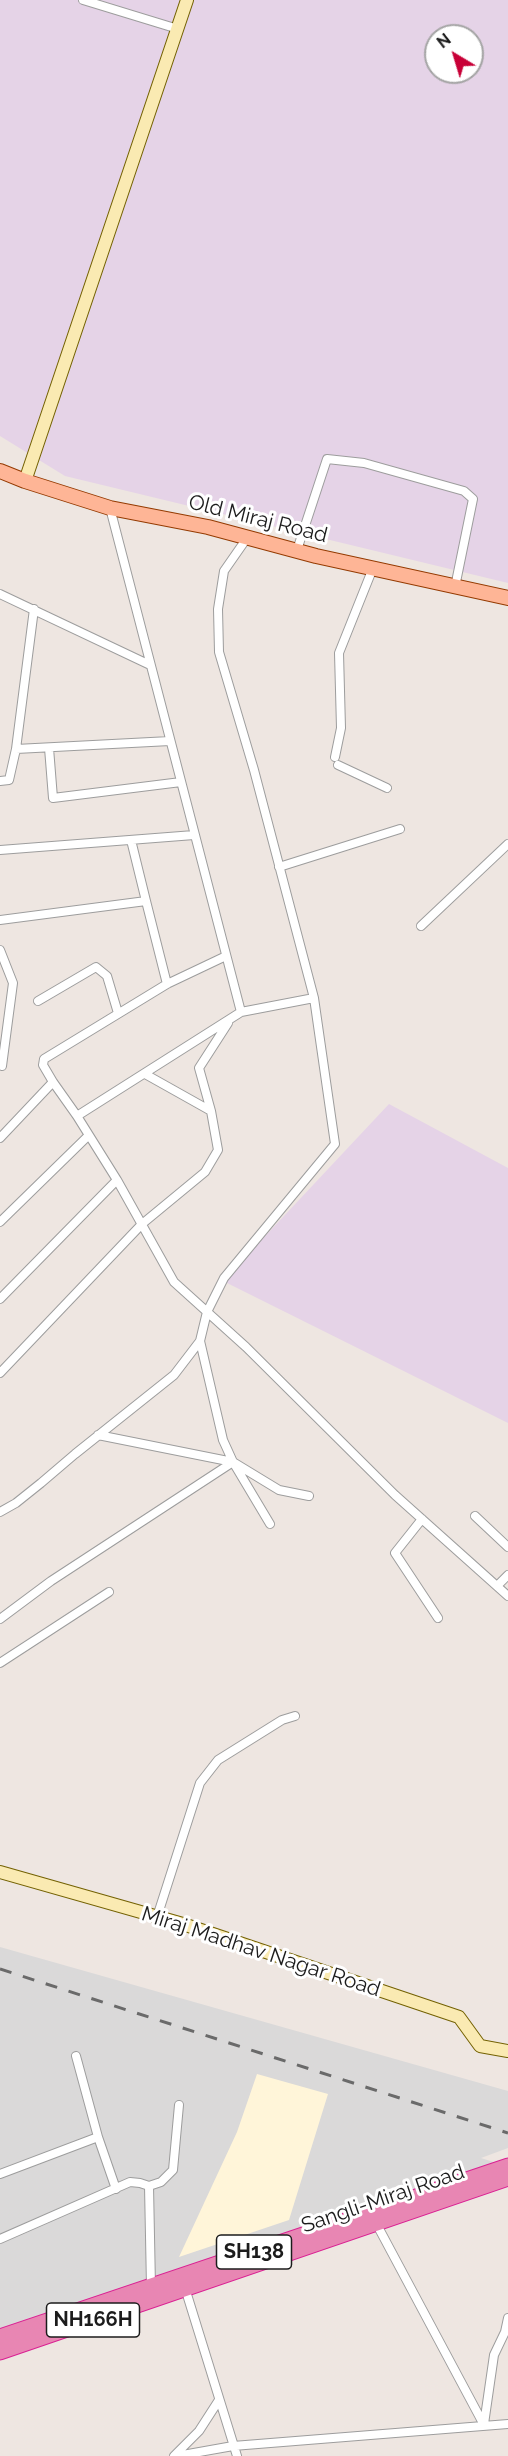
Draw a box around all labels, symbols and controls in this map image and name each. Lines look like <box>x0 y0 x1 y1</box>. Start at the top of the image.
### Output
north arrow <box>424 24 484 84</box>
text: N <box>433 30 455 52</box>
street label: Old Miraj Road <box>186 490 330 548</box>
street label: Miraj Madhav Nagar Road <box>138 1901 384 2003</box>
street label: Sangli-Miraj Road <box>298 2159 468 2239</box>
road number: SH138 <box>216 2235 292 2269</box>
road number: NH166H <box>46 2303 140 2337</box>

